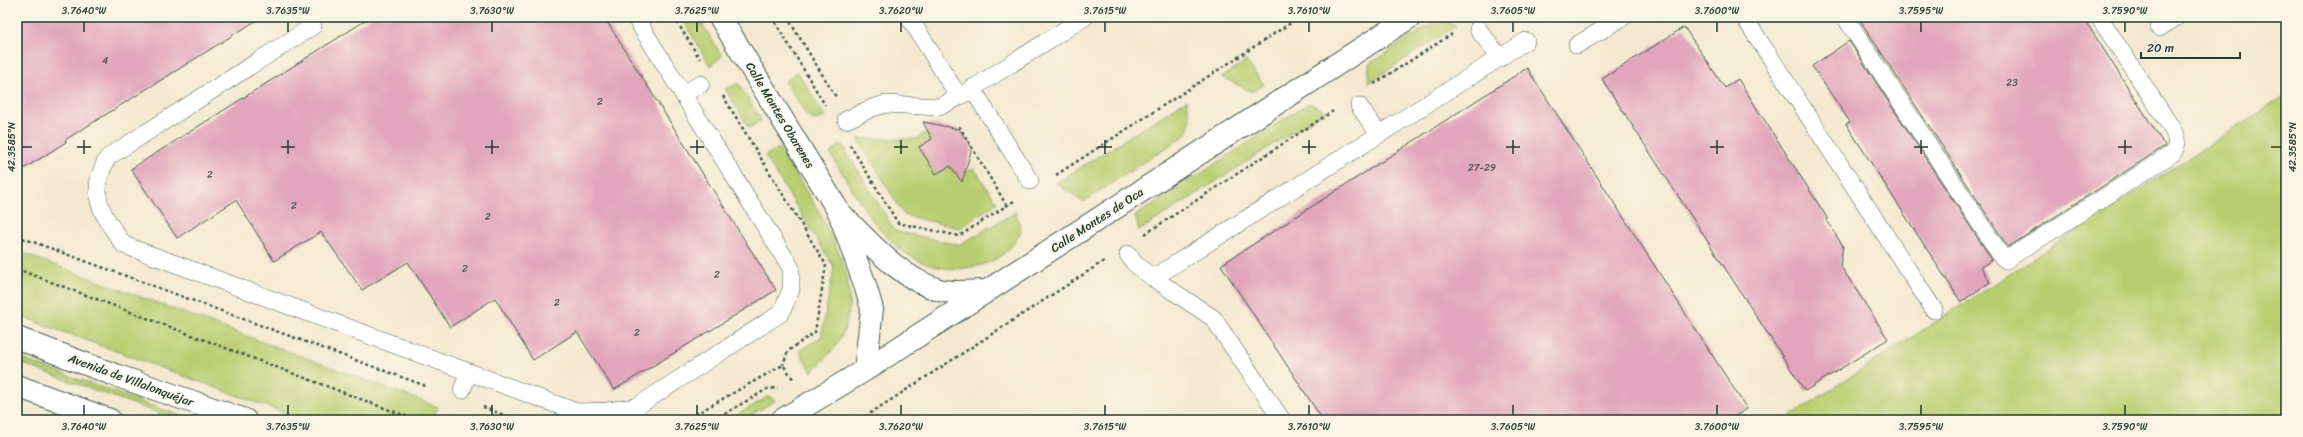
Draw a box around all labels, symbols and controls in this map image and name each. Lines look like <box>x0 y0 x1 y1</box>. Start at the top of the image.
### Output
text: 3.7640°W <box>62 2 107 20</box>
text: 3.7635°W <box>266 2 310 20</box>
text: 3.7630°W <box>470 2 514 20</box>
text: 3.7625°W <box>675 2 719 20</box>
text: 3.7620°W <box>879 2 923 20</box>
text: 3.7615°W <box>1084 2 1126 20</box>
text: 3.7610°W <box>1288 2 1331 20</box>
text: 3.7605°W <box>1491 2 1535 20</box>
text: 3.7600°W <box>1695 2 1740 20</box>
text: 3.7595°W <box>1899 2 1944 20</box>
text: 3.7590°W <box>2103 2 2148 20</box>
scale bar <box>2141 34 2240 60</box>
text: 20 m <box>2147 37 2174 59</box>
house number: 4 <box>102 52 108 70</box>
street label: Calle Montes Obarenes <box>739 58 821 173</box>
house number: 23 <box>2006 74 2018 92</box>
house number: 2 <box>597 93 603 111</box>
text: 42.3585°N <box>3 122 21 172</box>
text: 42.3585°N <box>2284 122 2302 172</box>
house number: 27-29 <box>1468 159 1496 177</box>
house number: 2 <box>207 166 213 184</box>
street label: Calle Montes de Oca <box>1046 181 1148 259</box>
house number: 2 <box>291 197 297 215</box>
house number: 2 <box>485 208 491 226</box>
house number: 2 <box>462 260 468 278</box>
house number: 2 <box>714 266 720 284</box>
house number: 2 <box>554 294 560 312</box>
house number: 2 <box>634 324 640 342</box>
street label: Avenida de Villalonquéjar <box>64 347 198 413</box>
text: 3.7640°W <box>62 418 107 436</box>
text: 3.7635°W <box>266 418 310 436</box>
text: 3.7630°W <box>470 418 514 436</box>
text: 3.7625°W <box>675 418 719 436</box>
text: 3.7620°W <box>879 418 923 436</box>
text: 3.7615°W <box>1084 418 1126 436</box>
text: 3.7610°W <box>1288 418 1331 436</box>
text: 3.7605°W <box>1491 418 1535 436</box>
text: 3.7600°W <box>1695 418 1740 436</box>
text: 3.7595°W <box>1899 418 1944 436</box>
text: 3.7590°W <box>2103 418 2148 436</box>

